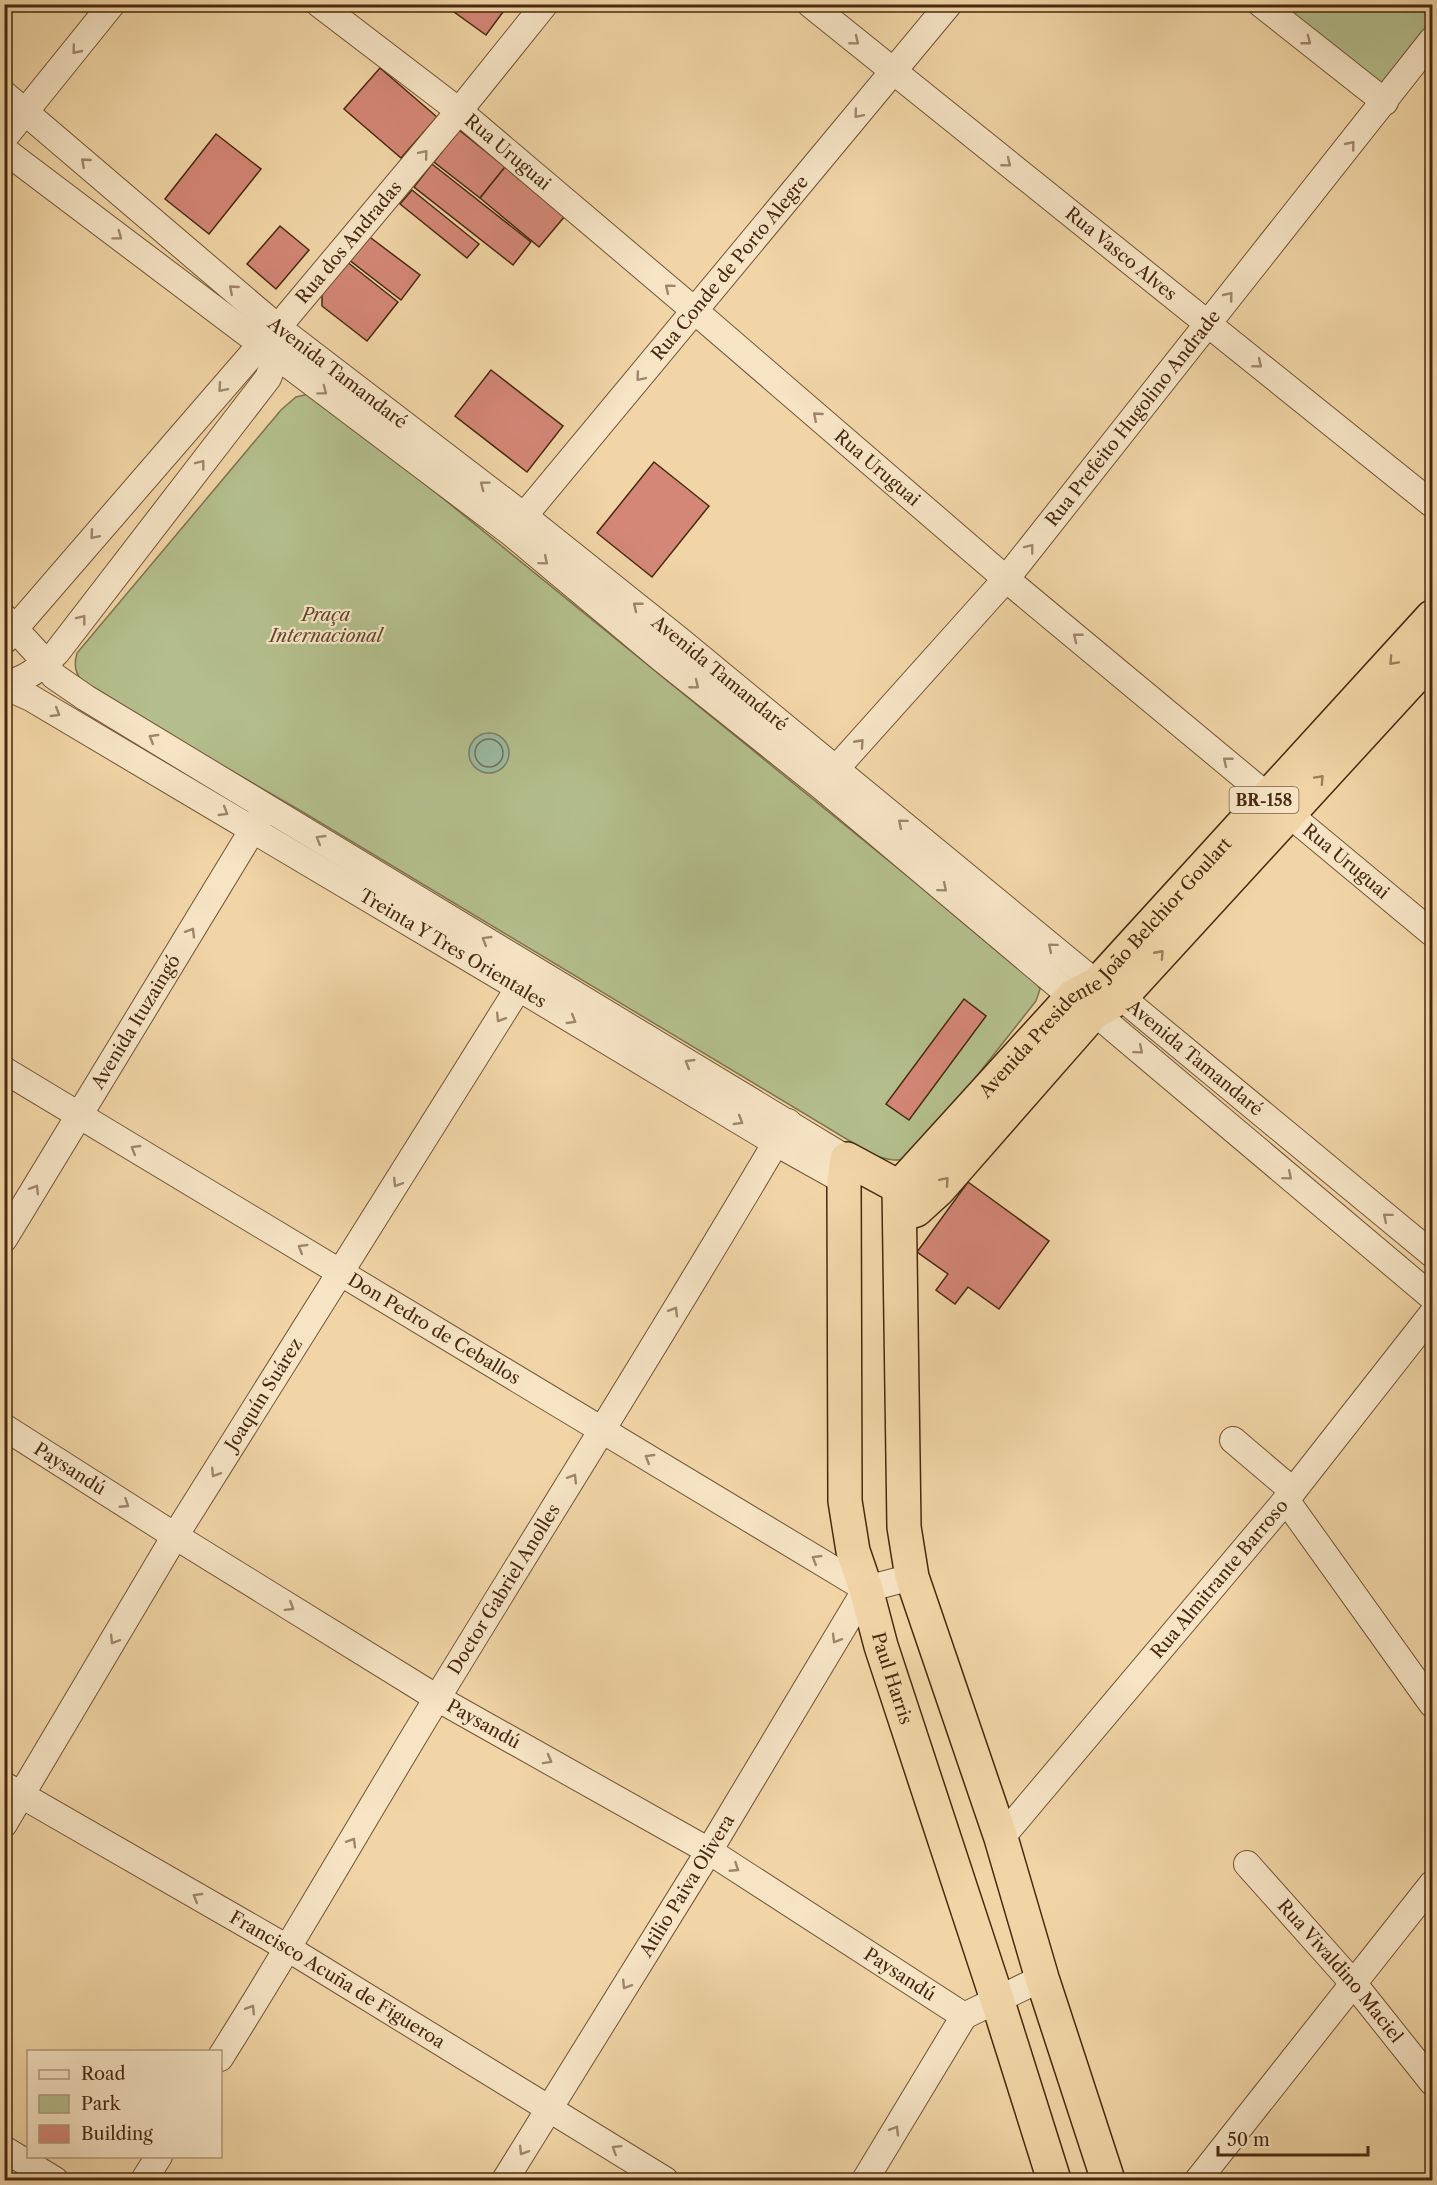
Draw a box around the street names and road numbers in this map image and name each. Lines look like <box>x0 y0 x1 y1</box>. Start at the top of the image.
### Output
street label: Rua Uruguai <box>460 110 556 195</box>
street label: Rua Conde de Porto Alegre <box>647 171 813 365</box>
street label: Rua dos Andradas <box>291 177 407 308</box>
street label: Rua Vasco Alves <box>1061 203 1181 305</box>
street label: Rua Prefeito Hugolino Andrade <box>1041 306 1225 531</box>
street label: Avenida Tamandaré <box>263 312 412 433</box>
street label: Rua Uruguai <box>830 425 925 511</box>
street label: Avenida Tamandaré <box>646 611 792 736</box>
road number: BR-158 <box>1230 787 1298 813</box>
street label: Rua Uruguai <box>1298 819 1394 904</box>
street label: Avenida Presidente João Belchior Goulart <box>974 833 1237 1103</box>
street label: Treinta Y Tres Orientales <box>355 884 550 1013</box>
street label: Avenida Ituzaingó <box>86 951 185 1094</box>
street label: Avenida Tamandaré <box>1122 995 1267 1121</box>
street label: Don Pedro de Ceballos <box>344 1269 524 1389</box>
street label: Joaquín Suárez <box>219 1334 307 1457</box>
street label: Paysandú <box>30 1438 110 1500</box>
street label: Rua Almitrante Barroso <box>1146 1495 1293 1663</box>
street label: Doctor Gabriel Anolles <box>443 1500 565 1679</box>
street label: Paul Harris <box>867 1630 917 1727</box>
street label: Paysandú <box>443 1695 524 1754</box>
street label: Atilio Paiva Olivera <box>634 1810 740 1962</box>
street label: Rua Vivaldino Maciel <box>1273 1895 1407 2047</box>
street label: Francisco Acuña de Figueroa <box>226 1906 449 2053</box>
street label: Paysandú <box>860 1943 940 2006</box>

